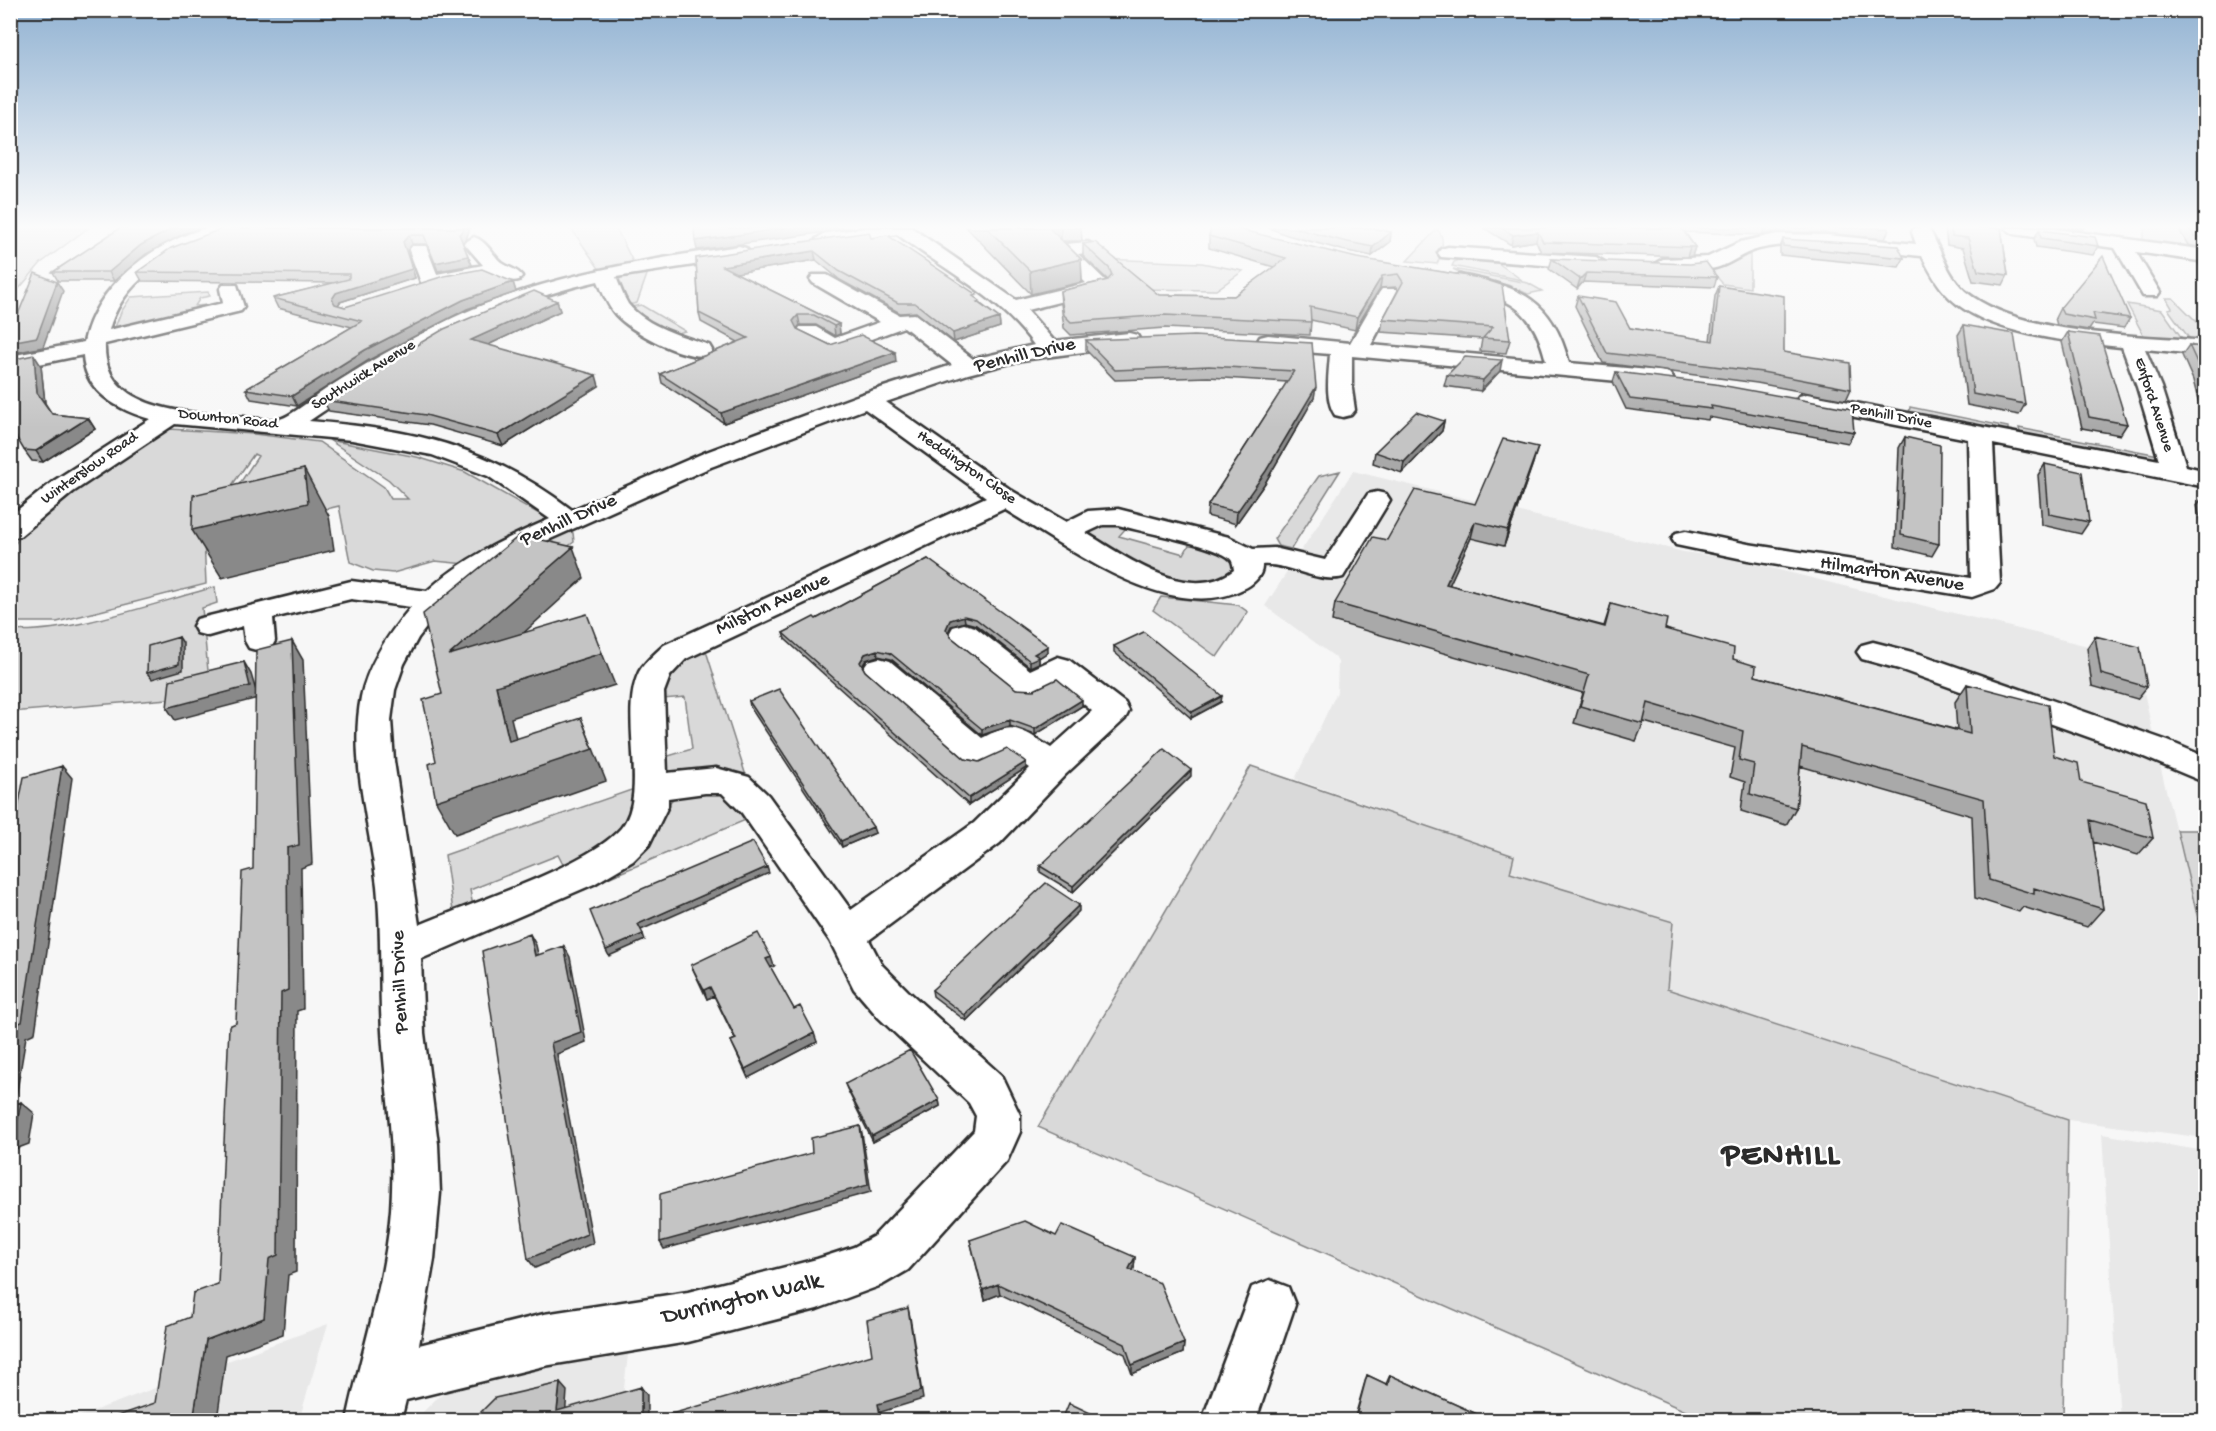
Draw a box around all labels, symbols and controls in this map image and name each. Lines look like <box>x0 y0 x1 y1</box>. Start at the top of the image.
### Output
street label: Penhill Drive <box>971 333 1078 379</box>
street label: Southwick Avenue <box>309 336 420 416</box>
street label: Enford Avenue <box>2129 356 2177 455</box>
street label: Penhill Drive <box>1848 400 1934 434</box>
street label: Downton Road <box>176 405 280 435</box>
street label: Heddington Close <box>913 427 1020 510</box>
street label: Winterslow Road <box>38 428 143 509</box>
street label: Penhill Drive <box>516 489 621 553</box>
street label: Hilmarton Avenue <box>1818 552 1966 598</box>
street label: Milston Avenue <box>712 568 834 641</box>
street label: Penhill Drive <box>388 929 414 1035</box>
district label: PENHILL <box>1720 1138 1841 1176</box>
street label: Durrington Walk <box>657 1267 827 1333</box>

